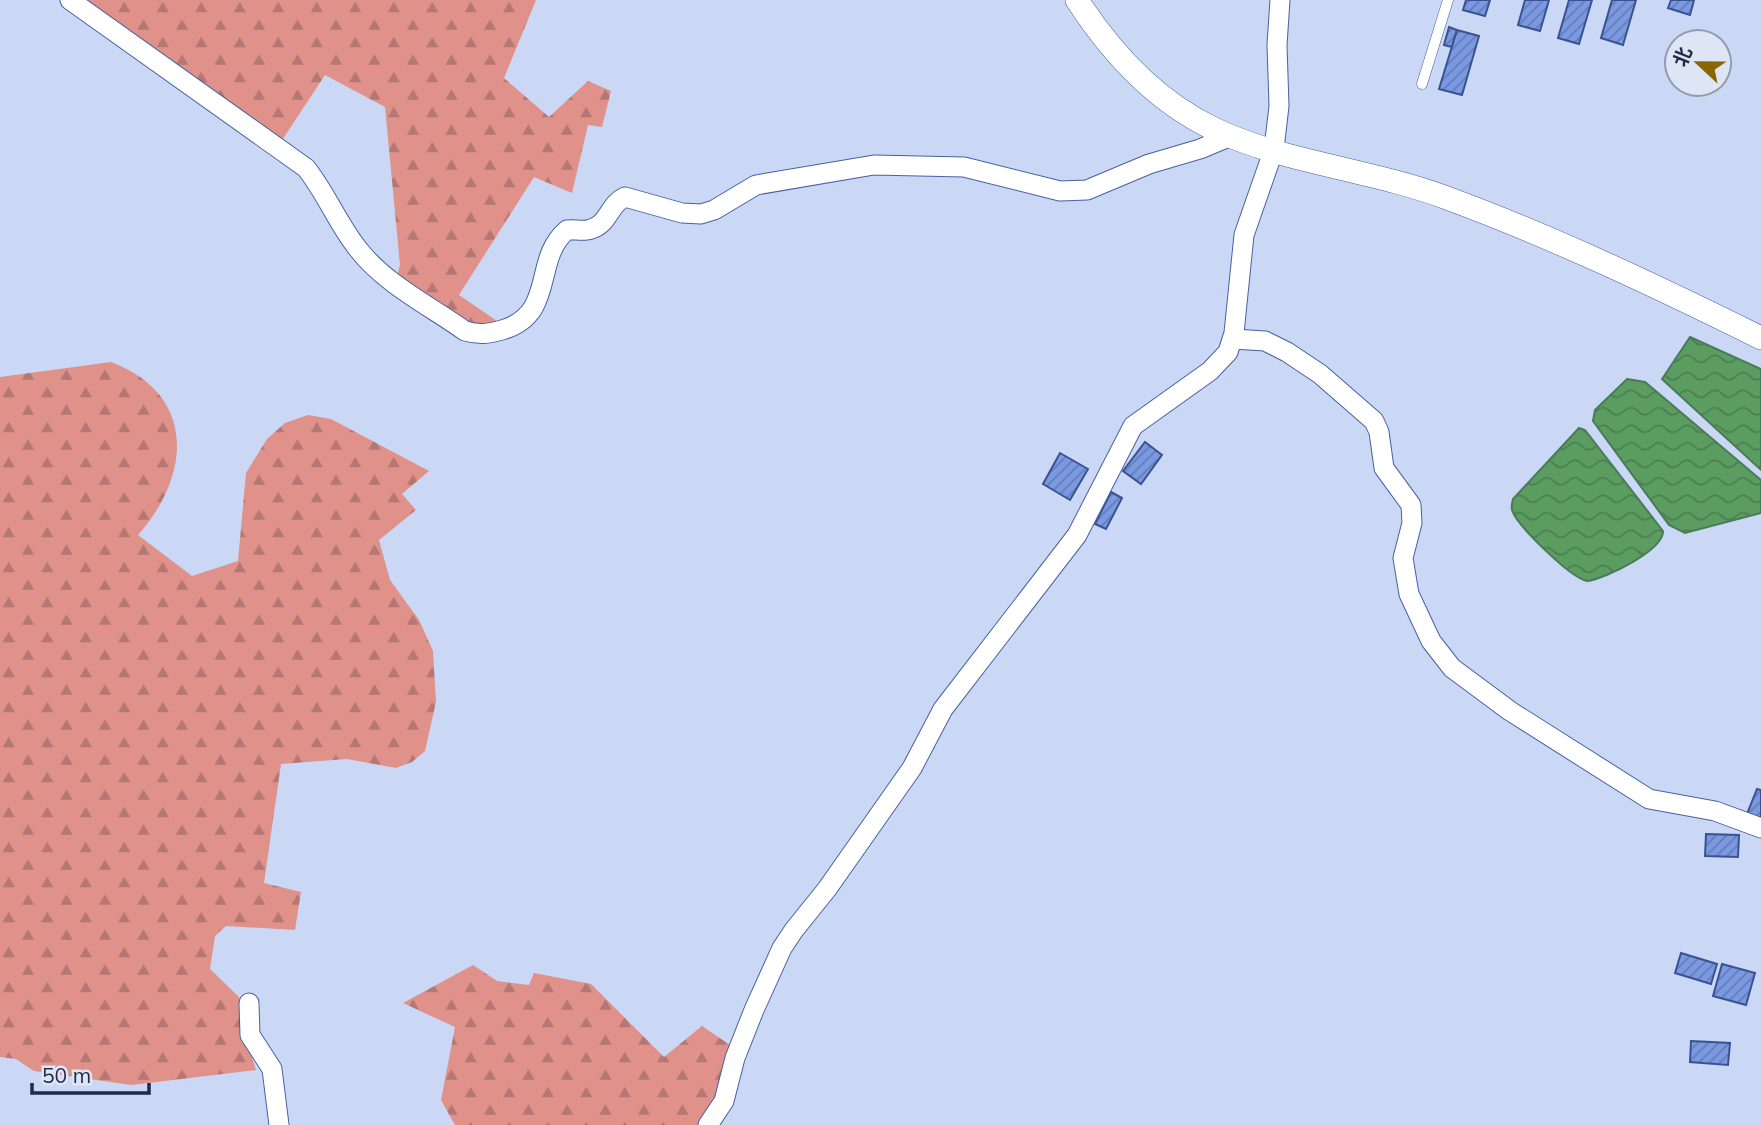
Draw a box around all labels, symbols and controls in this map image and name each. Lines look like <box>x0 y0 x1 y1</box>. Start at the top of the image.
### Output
north arrow <box>1663 28 1733 98</box>
text: 北 <box>1668 43 1697 70</box>
scale bar <box>32 1052 149 1096</box>
text: 50 m <box>42 1062 91 1088</box>

